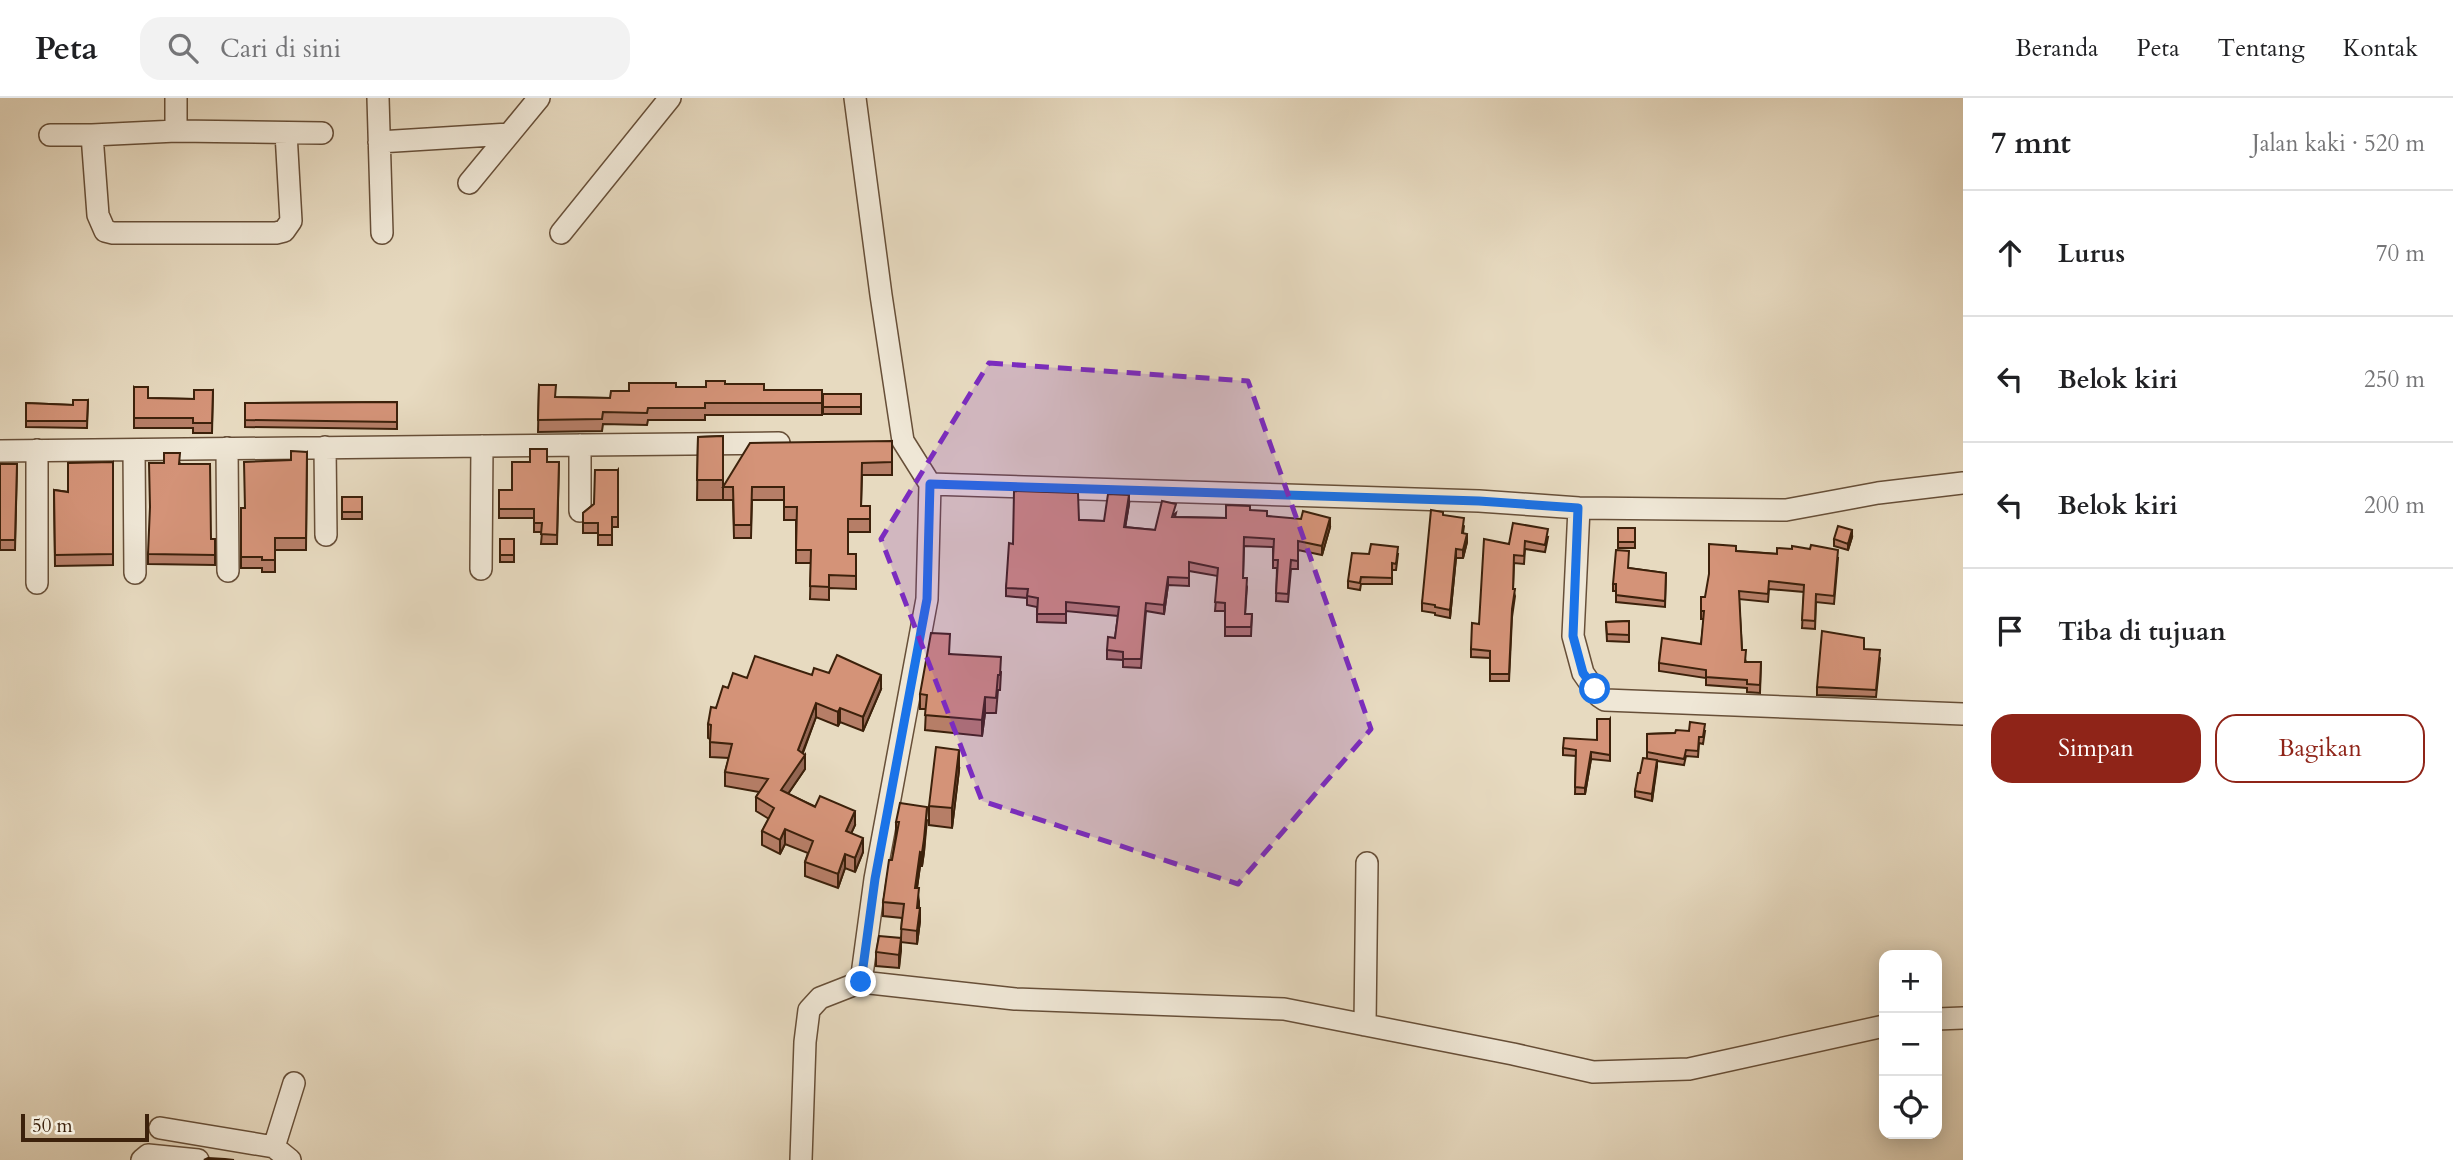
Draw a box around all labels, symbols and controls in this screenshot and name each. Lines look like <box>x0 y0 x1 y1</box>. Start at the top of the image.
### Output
search box <box>140 17 630 80</box>
text: Peta <box>35 26 98 71</box>
icon: search <box>164 29 202 67</box>
text: Cari di sini <box>220 31 341 66</box>
text: Beranda <box>2015 32 2098 65</box>
text: Peta <box>2136 32 2180 65</box>
text: Tentang <box>2218 32 2305 65</box>
text: Kontak <box>2343 32 2418 65</box>
text: 7 mnt <box>1991 123 2071 164</box>
text: Jalan kaki · 520 m <box>2252 128 2425 159</box>
icon: ahead <box>1991 234 2029 272</box>
text: Lurus <box>2058 236 2125 271</box>
text: 70 m <box>2376 238 2425 269</box>
icon: left <box>1991 360 2029 398</box>
text: Belok kiri <box>2058 362 2178 397</box>
text: 250 m <box>2364 364 2425 395</box>
icon: left <box>1991 486 2029 524</box>
text: Belok kiri <box>2058 488 2178 523</box>
text: 200 m <box>2364 490 2425 521</box>
icon: arrive <box>1991 612 2029 650</box>
text: Tiba di tujuan <box>2058 614 2226 649</box>
route start <box>1579 673 1610 704</box>
button: Simpan <box>1991 714 2201 783</box>
button: Bagikan <box>2215 714 2425 783</box>
map controls <box>1879 950 1942 1139</box>
button: + <box>1879 950 1942 1013</box>
route end <box>845 966 876 997</box>
button: − <box>1879 1013 1942 1076</box>
button: locate <box>1879 1076 1942 1139</box>
scale bar <box>21 1111 149 1143</box>
text: 50 m <box>32 1113 73 1139</box>

